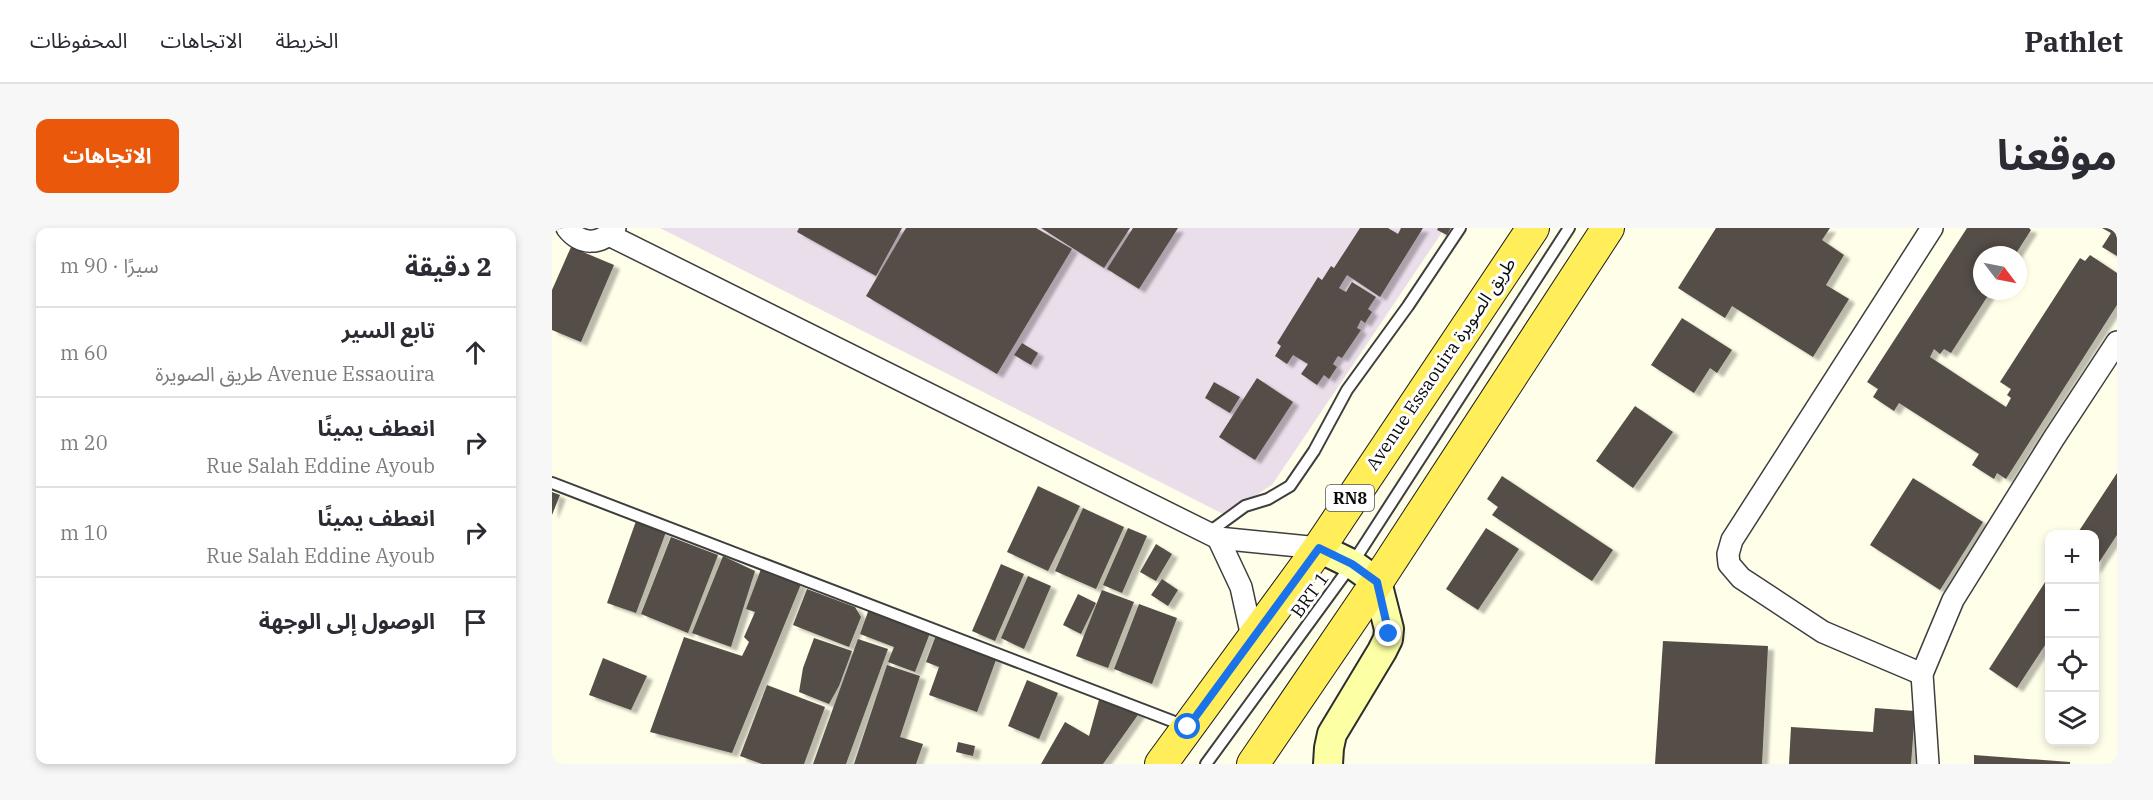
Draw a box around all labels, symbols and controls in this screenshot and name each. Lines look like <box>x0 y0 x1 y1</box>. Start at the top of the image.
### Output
text: Pathlet <box>2024 23 2123 60</box>
text: المحفوظات <box>30 26 127 54</box>
text: الاتجاهات <box>160 26 242 54</box>
text: الخريطة <box>275 26 338 54</box>
button: الاتجاهات <box>36 119 179 193</box>
text: موقعنا <box>1997 127 2117 182</box>
north arrow <box>1973 246 2027 300</box>
text: 2 دقيقة <box>405 249 492 283</box>
text: سيرًا · 90 m <box>60 252 159 279</box>
street label: Avenue Essaouira طريق الصويرة <box>1361 253 1520 474</box>
text: تابع السير <box>342 315 435 344</box>
icon: ahead <box>459 336 492 369</box>
text: 60 m <box>60 339 108 366</box>
text: Avenue Essaouira طريق الصويرة <box>155 360 435 387</box>
text: انعطف يمينًا <box>317 413 435 442</box>
icon: right <box>459 426 492 459</box>
text: 20 m <box>60 429 108 456</box>
text: Rue Salah Eddine Ayoub <box>206 452 435 479</box>
road number: RN8 <box>1326 485 1374 511</box>
text: انعطف يمينًا <box>317 503 435 532</box>
icon: right <box>459 516 492 549</box>
text: 10 m <box>60 519 108 546</box>
map controls <box>2045 530 2099 746</box>
button: + <box>2045 530 2099 584</box>
text: Rue Salah Eddine Ayoub <box>206 542 435 569</box>
street label: BRT 1 <box>1285 568 1334 622</box>
button: − <box>2045 584 2099 638</box>
text: الوصول إلى الوجهة <box>259 606 435 635</box>
icon: arrive <box>459 606 492 639</box>
route end <box>1375 620 1401 646</box>
button: locate <box>2045 638 2099 692</box>
button: layers <box>2045 692 2099 746</box>
route start <box>1174 713 1200 739</box>

